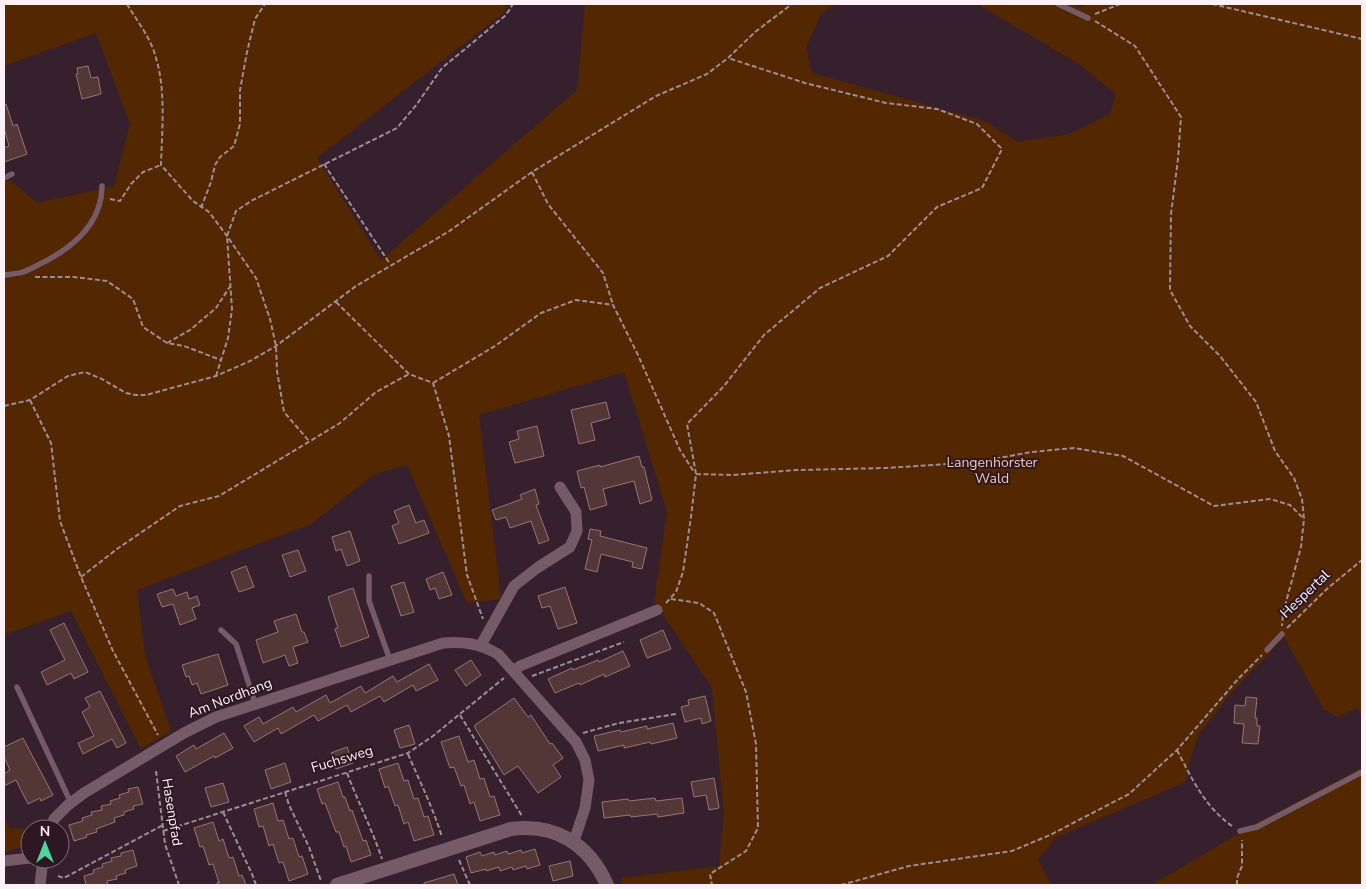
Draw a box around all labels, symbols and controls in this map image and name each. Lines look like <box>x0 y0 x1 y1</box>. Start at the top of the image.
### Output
park label: Langenhorster Wald <box>946 453 1038 488</box>
street label: Hespertal <box>1276 565 1335 622</box>
street label: Am Nordhang <box>185 673 275 723</box>
street label: Fuchsweg <box>309 741 375 777</box>
street label: Hasenpfad <box>157 777 187 847</box>
north arrow <box>20 819 70 869</box>
text: N <box>40 822 50 841</box>

